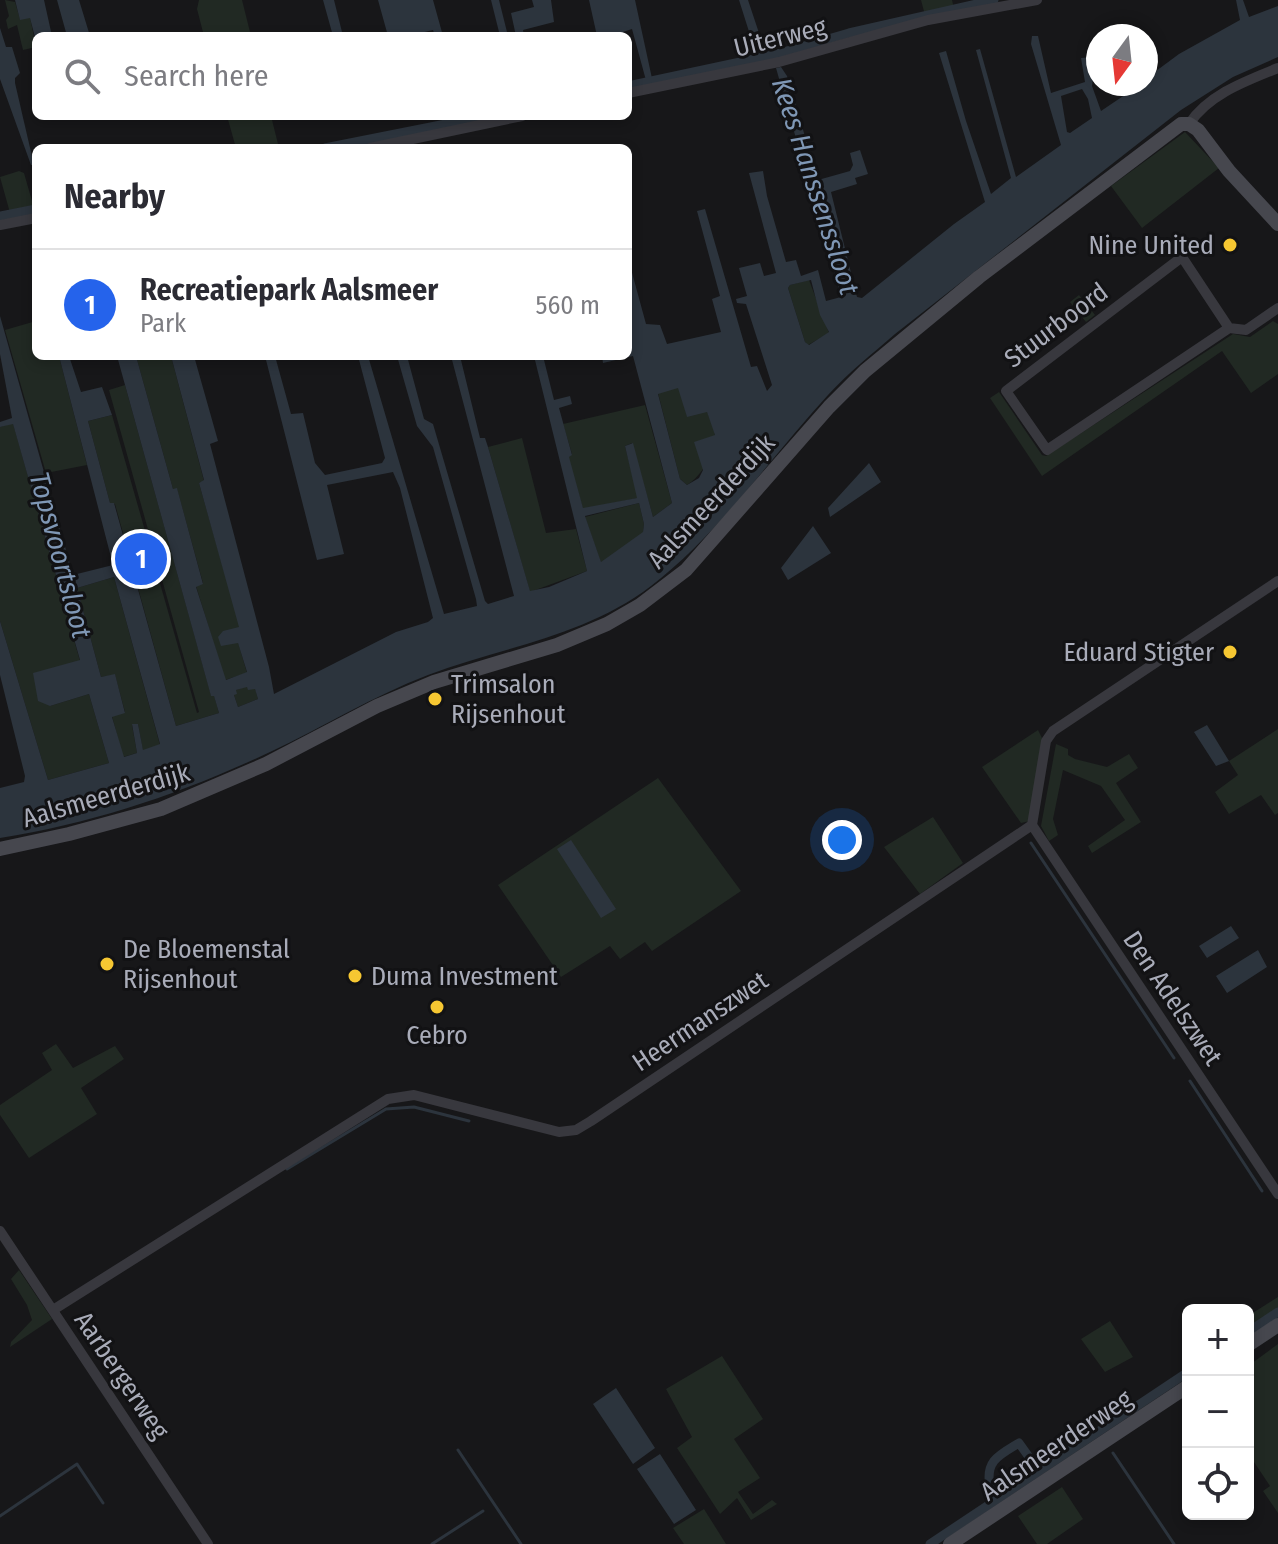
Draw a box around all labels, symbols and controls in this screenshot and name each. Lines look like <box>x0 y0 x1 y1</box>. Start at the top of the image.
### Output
street label: Uiterweg <box>731 11 830 64</box>
north arrow <box>1086 24 1158 96</box>
search box <box>32 32 632 120</box>
icon: search <box>60 54 104 98</box>
text: Search here <box>124 58 269 94</box>
water label: Kees Hanssenssloot <box>765 74 866 299</box>
text: Nearby <box>64 176 165 217</box>
place label: Nine United <box>1089 230 1214 261</box>
marker: Nine United <box>1221 236 1239 254</box>
text: Recreatiepark Aalsmeer <box>140 272 438 308</box>
street label: Stuurboord <box>999 277 1114 374</box>
text: 1 <box>85 290 96 321</box>
text: 560 m <box>536 290 600 321</box>
text: Park <box>140 308 186 339</box>
street label: Aalsmeerderdijk <box>641 427 782 575</box>
water label: Topsvoortsloot <box>23 469 99 642</box>
pin: 1 <box>115 529 167 589</box>
place label: Eduard Stigter <box>1063 637 1214 668</box>
marker: Eduard Stigter <box>1221 643 1239 661</box>
place label: Trimsalon Rijsenhout <box>451 669 566 730</box>
marker: Trimsalon Rijsenhout <box>426 690 444 708</box>
street label: Aalsmeerderdijk <box>19 757 194 834</box>
your location <box>822 820 862 860</box>
street label: Den Adelszwet <box>1116 925 1229 1072</box>
place label: De Bloemenstal Rijsenhout <box>123 934 290 995</box>
marker: De Bloemenstal Rijsenhout <box>98 955 116 973</box>
place label: Duma Investment <box>371 961 558 992</box>
street label: Heermanszwet <box>627 964 774 1078</box>
marker: Duma Investment <box>346 967 364 985</box>
marker: Cebro <box>428 998 446 1016</box>
place label: Cebro <box>406 1020 468 1051</box>
map controls <box>1182 1304 1254 1520</box>
button: + <box>1182 1304 1254 1376</box>
street label: Aarbergerweg <box>68 1306 176 1445</box>
button: − <box>1182 1376 1254 1448</box>
street label: Aalsmeerderweg <box>975 1383 1139 1508</box>
button: locate <box>1182 1448 1254 1520</box>

